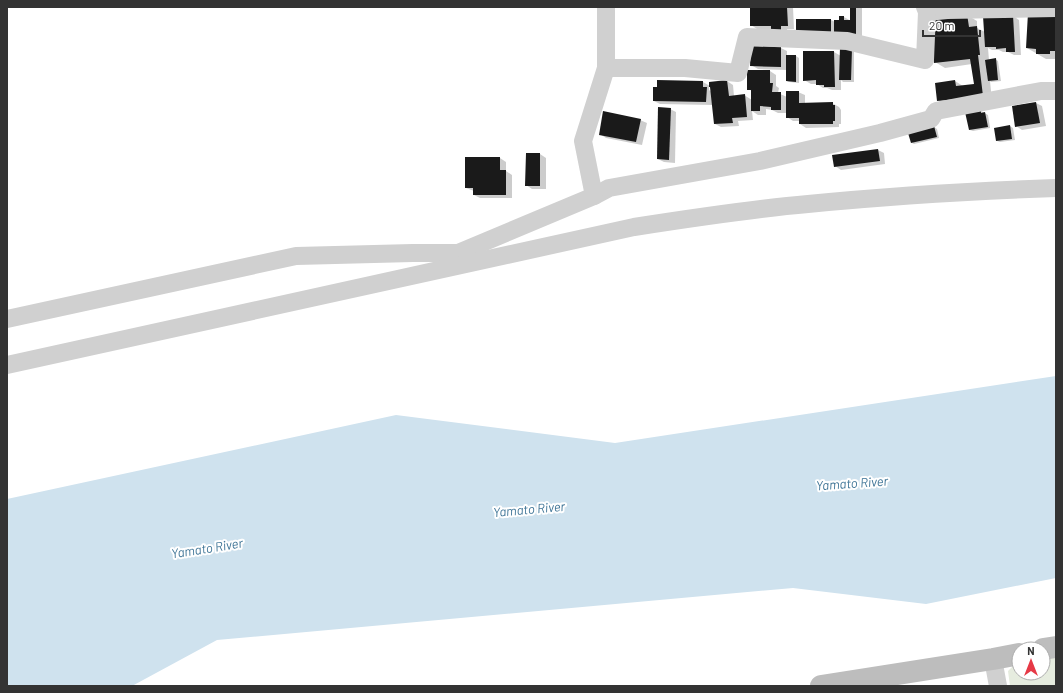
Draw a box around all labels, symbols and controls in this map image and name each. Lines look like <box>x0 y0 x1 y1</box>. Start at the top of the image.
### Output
scale bar <box>923 12 980 38</box>
text: 20 m <box>929 18 955 32</box>
water label: Yamato River <box>815 472 889 494</box>
water label: Yamato River <box>492 498 566 520</box>
water label: Yamato River <box>170 534 244 562</box>
north arrow <box>1011 641 1051 681</box>
text: N <box>1027 644 1035 657</box>

